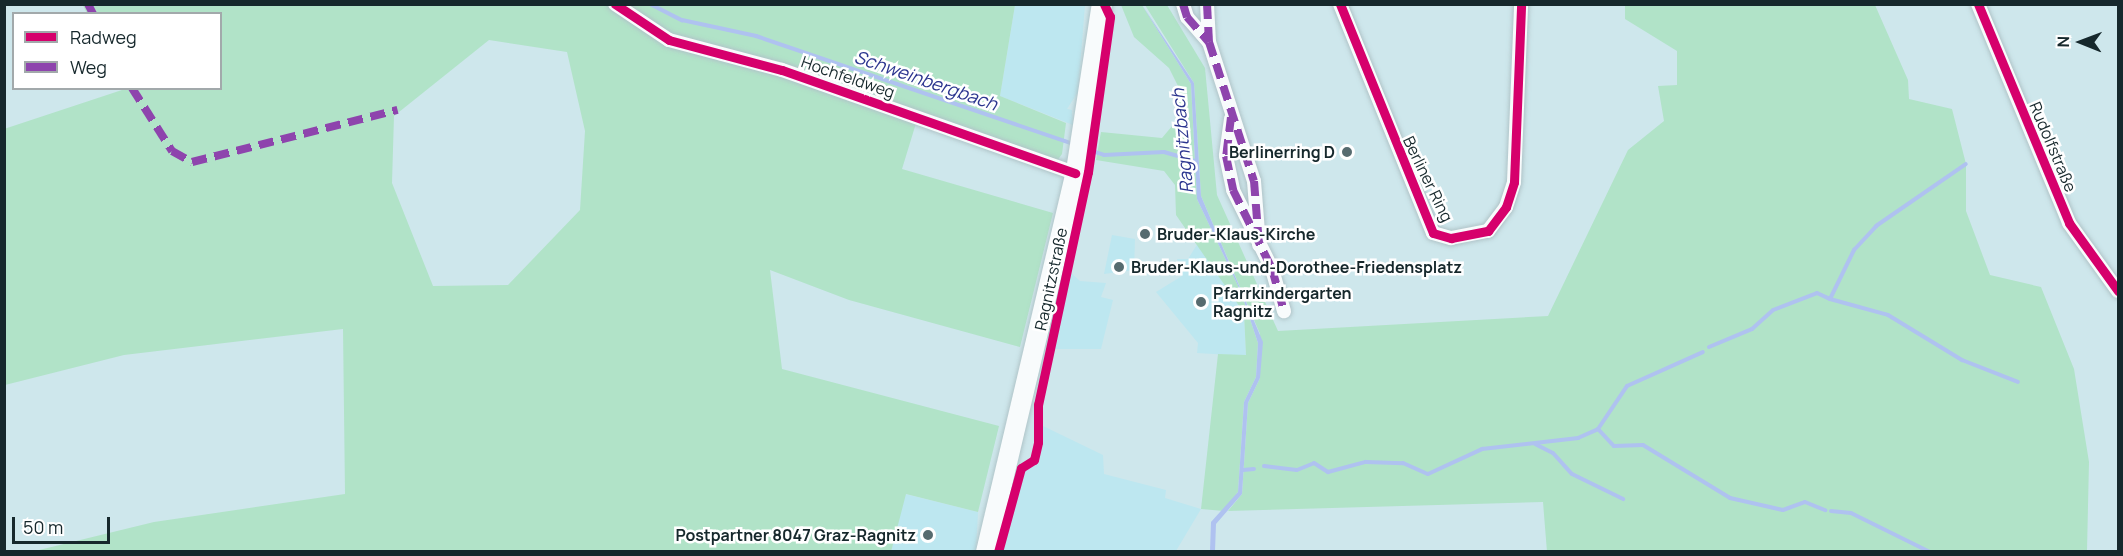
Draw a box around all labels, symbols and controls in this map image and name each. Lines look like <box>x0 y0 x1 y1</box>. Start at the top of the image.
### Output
legend <box>12 12 222 90</box>
north arrow <box>2051 12 2111 72</box>
text: Radweg <box>70 25 137 49</box>
text: N <box>2052 36 2074 48</box>
water label: Schweinbergbach <box>852 45 1000 115</box>
street label: Hochfeldweg <box>799 52 897 102</box>
text: Weg <box>70 55 107 79</box>
water label: Ragnitzbach <box>1167 88 1197 194</box>
street label: Rudolfstraße <box>2025 99 2081 195</box>
street label: Berliner Ring <box>1399 133 1457 225</box>
place label: Berlinerring D <box>1229 142 1335 162</box>
marker: Berlinerring D <box>1340 145 1354 159</box>
place label: Bruder-Klaus-Kirche <box>1157 224 1315 244</box>
street label: Ragnitzstraße <box>1031 226 1071 332</box>
marker: Bruder-Klaus-Kirche <box>1138 227 1152 241</box>
place label: Bruder-Klaus-und-Dorothee-Friedensplatz <box>1131 257 1462 277</box>
marker: Bruder-Klaus-und-Dorothee-Friedensplatz <box>1112 260 1126 274</box>
place label: Pfarrkindergarten Ragnitz <box>1213 283 1352 321</box>
marker: Pfarrkindergarten Ragnitz <box>1194 295 1208 309</box>
scale bar <box>15 505 112 543</box>
text: 50 m <box>23 515 63 539</box>
place label: Postpartner 8047 Graz-Ragnitz <box>675 525 916 545</box>
marker: Postpartner 8047 Graz-Ragnitz <box>921 528 935 542</box>

